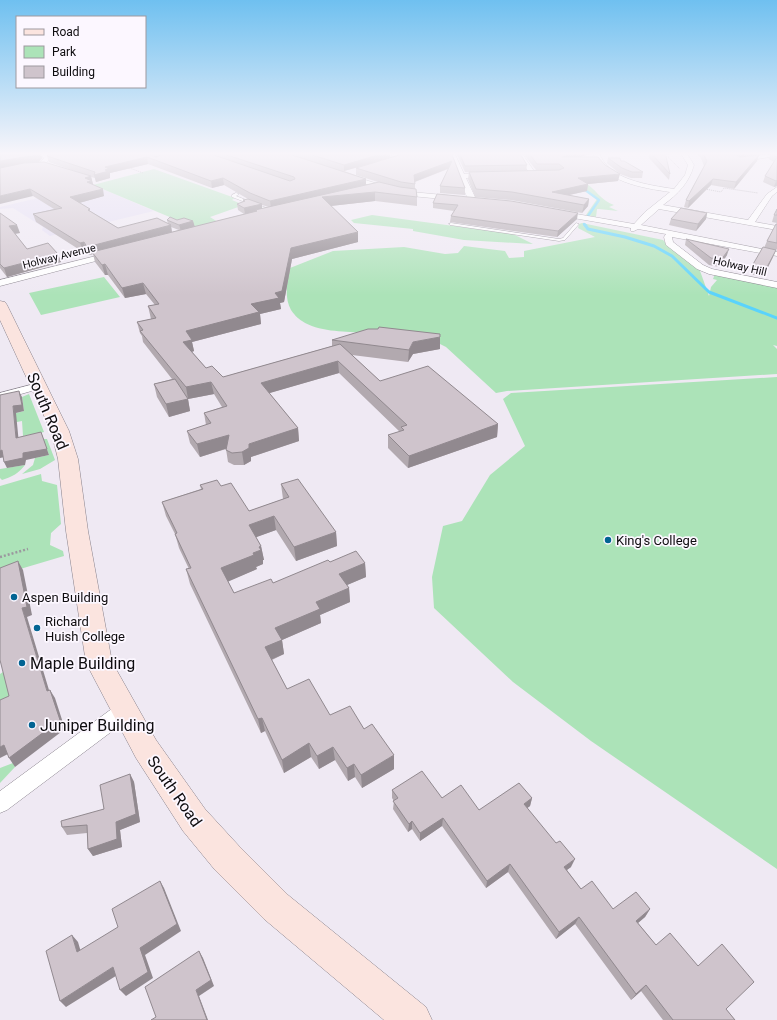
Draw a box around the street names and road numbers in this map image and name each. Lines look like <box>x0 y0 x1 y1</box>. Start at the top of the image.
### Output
street label: Holway Avenue <box>21 241 97 272</box>
street label: Holway Hill <box>712 254 768 279</box>
street label: South Road <box>23 370 72 453</box>
street label: South Road <box>143 752 206 830</box>

